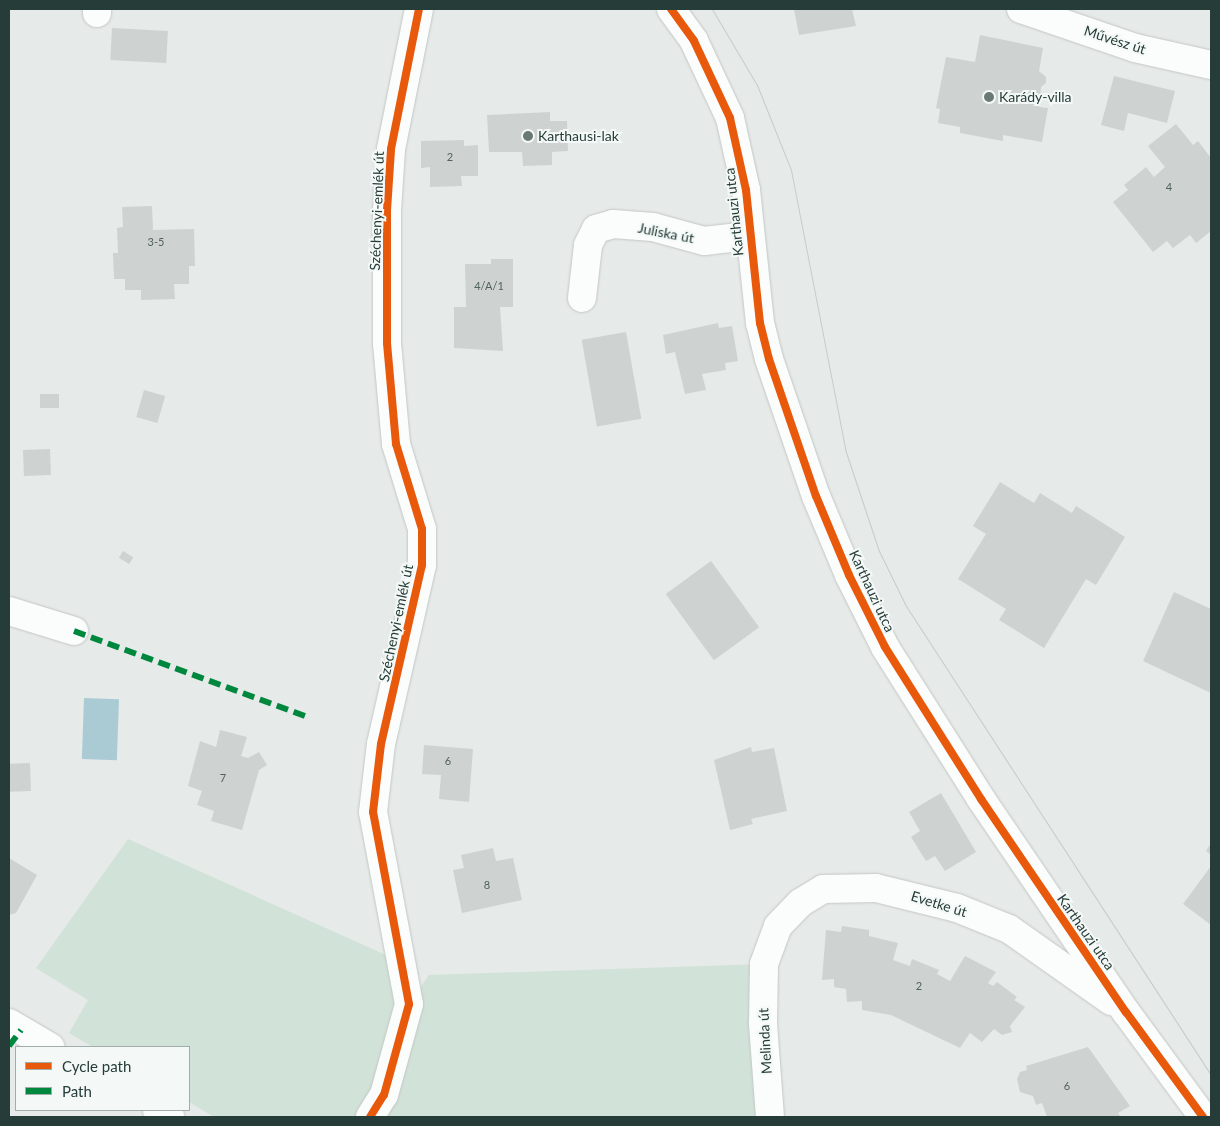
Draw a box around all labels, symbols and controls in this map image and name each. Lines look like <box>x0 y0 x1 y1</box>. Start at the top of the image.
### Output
street label: Művész út <box>1082 22 1148 58</box>
place label: Karády-villa <box>999 89 1072 105</box>
marker: Karády-villa <box>983 91 995 103</box>
place label: Karthausi-lak <box>538 128 619 144</box>
marker: Karthausi-lak <box>522 130 534 142</box>
house number: 2 <box>447 150 453 164</box>
street label: Széchenyi-emlék út <box>367 151 387 271</box>
street label: Karthauzi utca <box>721 167 747 257</box>
house number: 4 <box>1166 180 1172 194</box>
street label: Juliska út <box>637 219 695 247</box>
house number: 3-5 <box>148 235 164 249</box>
house number: 4/A/1 <box>474 279 504 293</box>
street label: Karthauzi utca <box>846 547 898 635</box>
street label: Széchenyi-emlék út <box>375 563 417 683</box>
house number: 6 <box>445 754 451 768</box>
house number: 7 <box>220 771 226 785</box>
house number: 8 <box>484 878 490 892</box>
street label: Evetke út <box>909 888 969 920</box>
street label: Karthauzi utca <box>1054 891 1118 973</box>
house number: 2 <box>916 979 922 993</box>
street label: Melinda út <box>755 1008 775 1074</box>
legend <box>15 1046 190 1111</box>
text: Cycle path <box>62 1057 131 1075</box>
house number: 6 <box>1064 1079 1070 1093</box>
text: Path <box>62 1082 92 1100</box>

